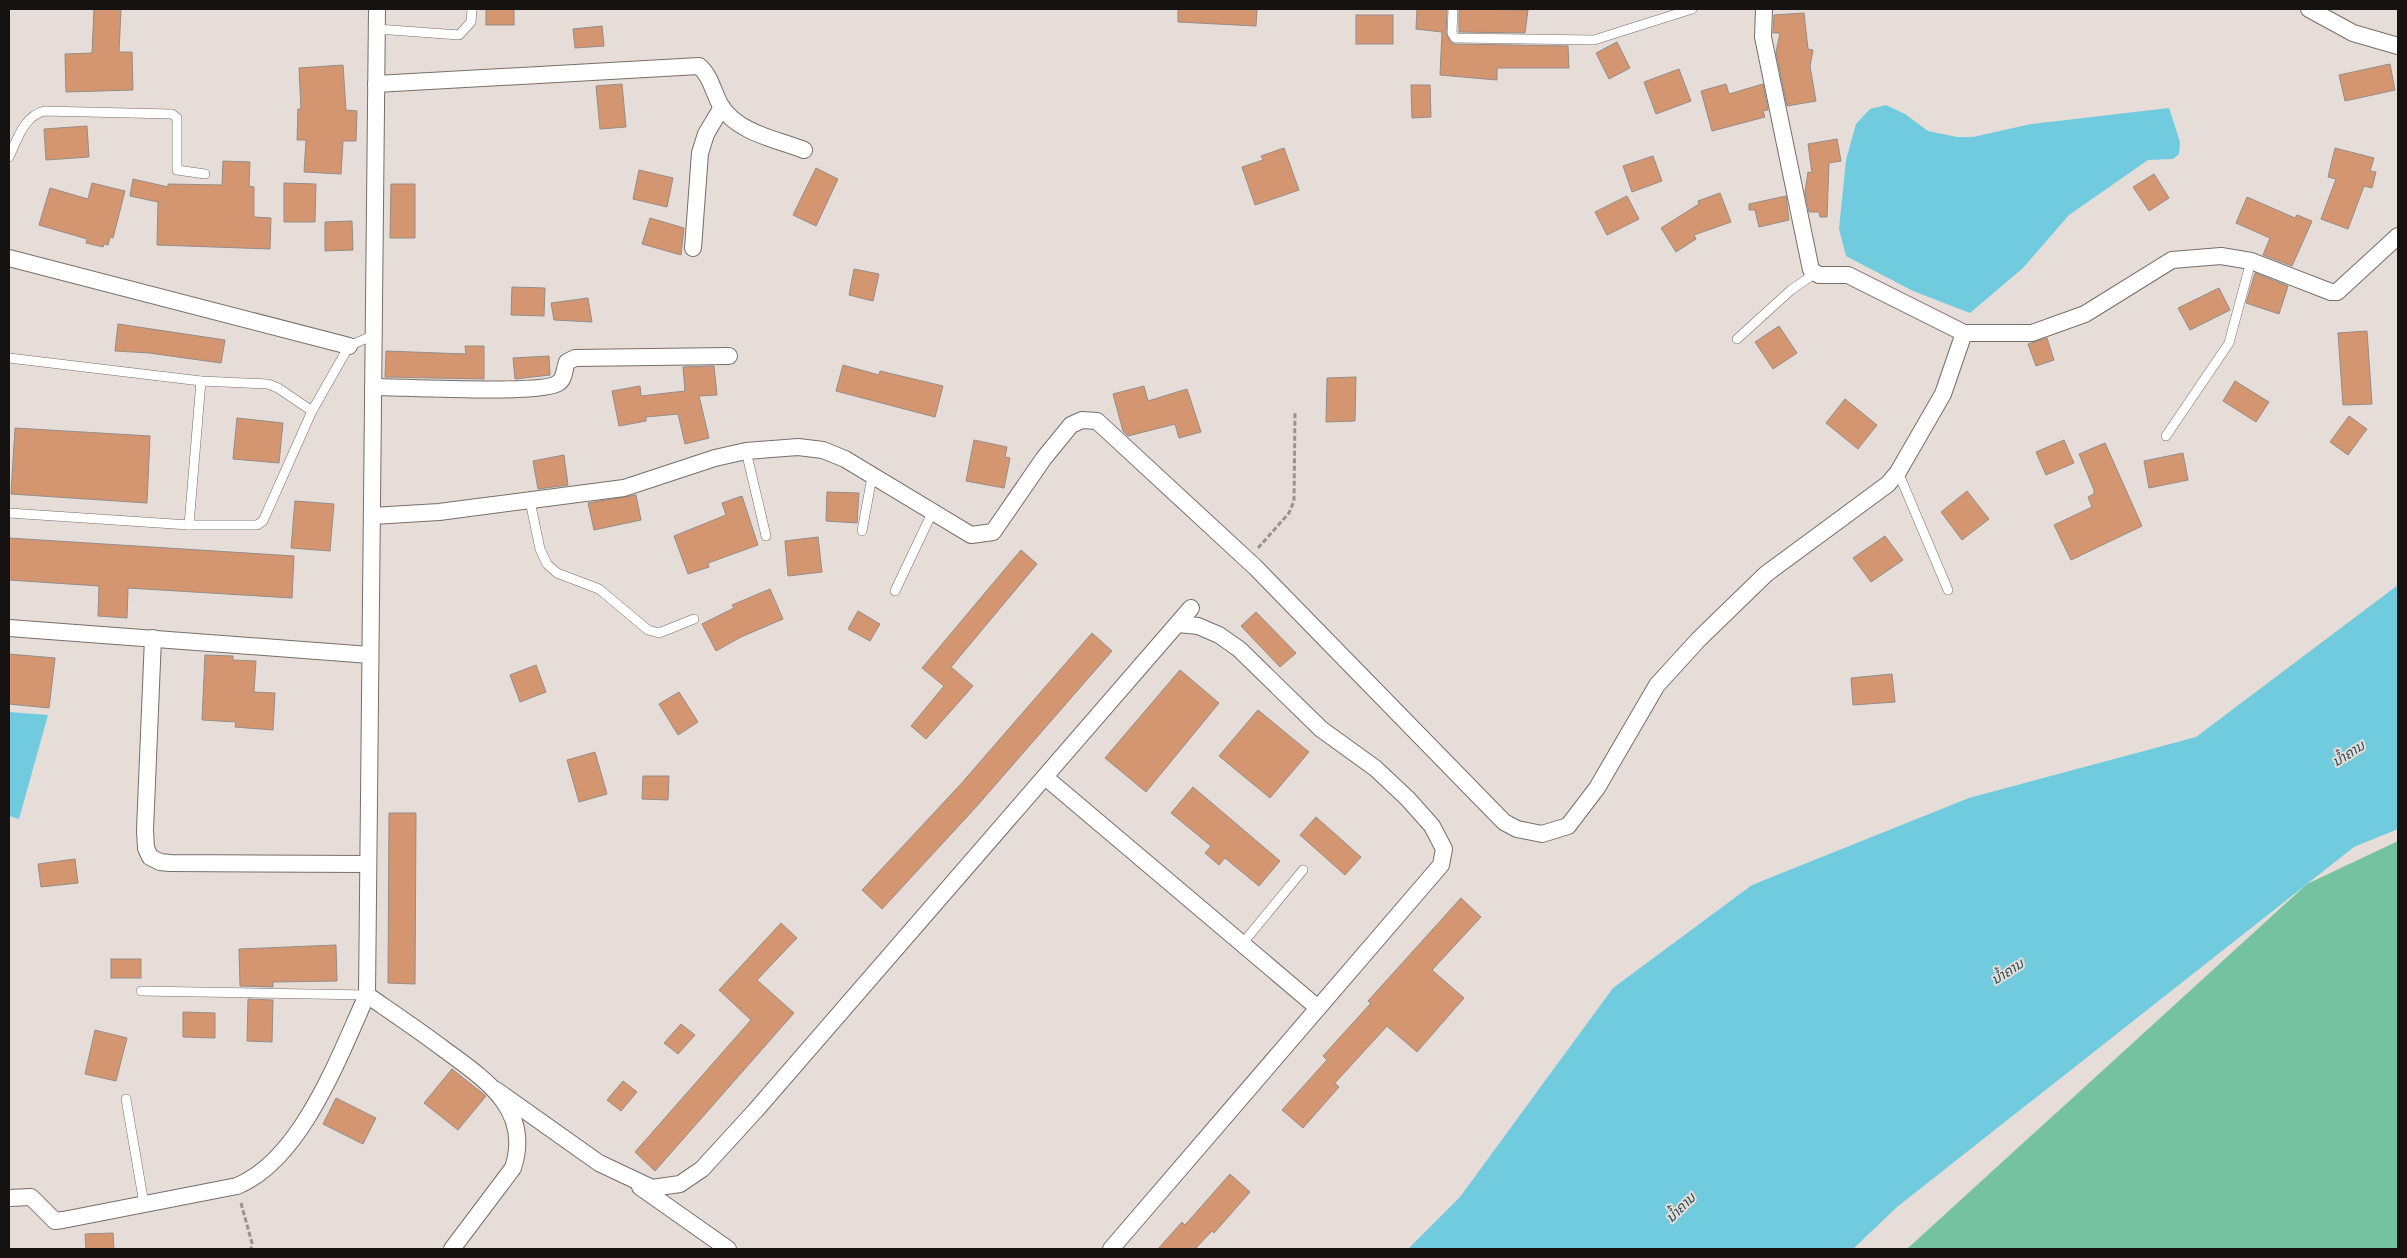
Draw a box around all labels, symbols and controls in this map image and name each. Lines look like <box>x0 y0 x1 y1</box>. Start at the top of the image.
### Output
water label: ນ້ຳຄານ <box>2328 735 2368 770</box>
water label: ນ້ຳຄານ <box>1987 953 2027 988</box>
water label: ນ້ຳຄານ <box>1661 1187 1699 1225</box>

